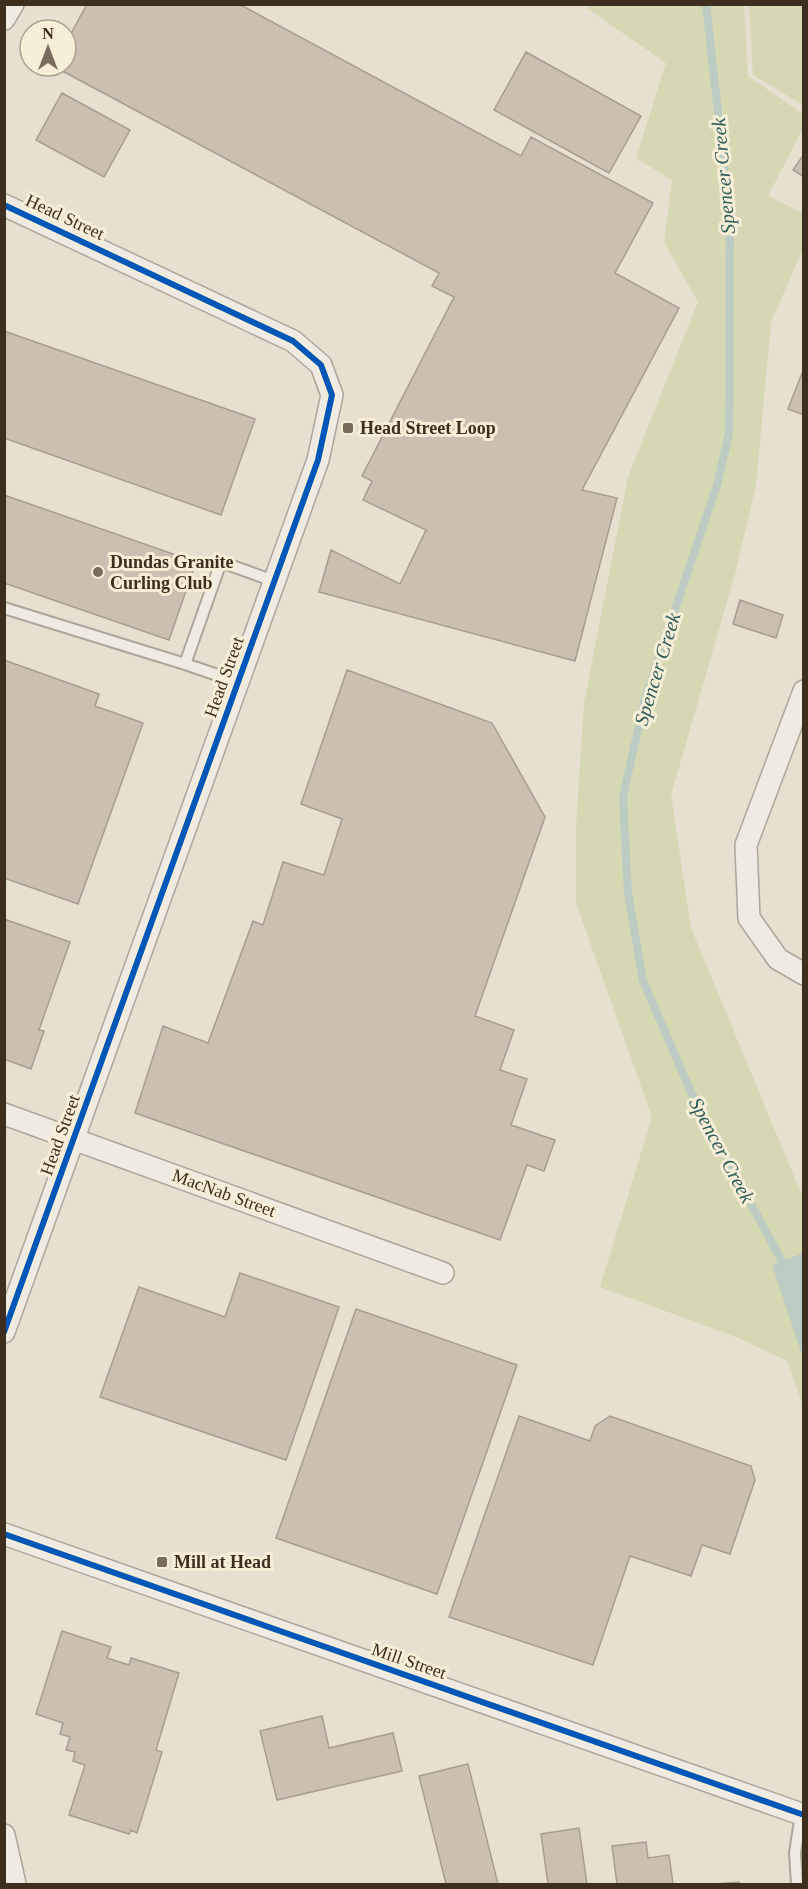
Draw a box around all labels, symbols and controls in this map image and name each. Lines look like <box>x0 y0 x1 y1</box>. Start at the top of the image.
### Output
north arrow <box>18 18 78 78</box>
text: N <box>42 25 54 42</box>
water label: Spencer Creek <box>707 116 740 235</box>
street label: Head Street <box>22 190 108 244</box>
place label: Head Street Loop <box>360 418 496 438</box>
marker: Head Street Loop <box>341 421 355 435</box>
place label: Dundas Granite Curling Club <box>110 552 234 593</box>
marker: Dundas Granite Curling Club <box>91 565 105 579</box>
water label: Spencer Creek <box>629 609 686 728</box>
street label: Head Street <box>200 634 248 720</box>
street label: Head Street <box>36 1092 84 1178</box>
water label: Spencer Creek <box>684 1093 760 1208</box>
street label: MacNab Street <box>170 1165 278 1221</box>
place label: Mill at Head <box>174 1552 271 1572</box>
marker: Mill at Head <box>155 1555 169 1569</box>
street label: Mill Street <box>369 1639 449 1683</box>

